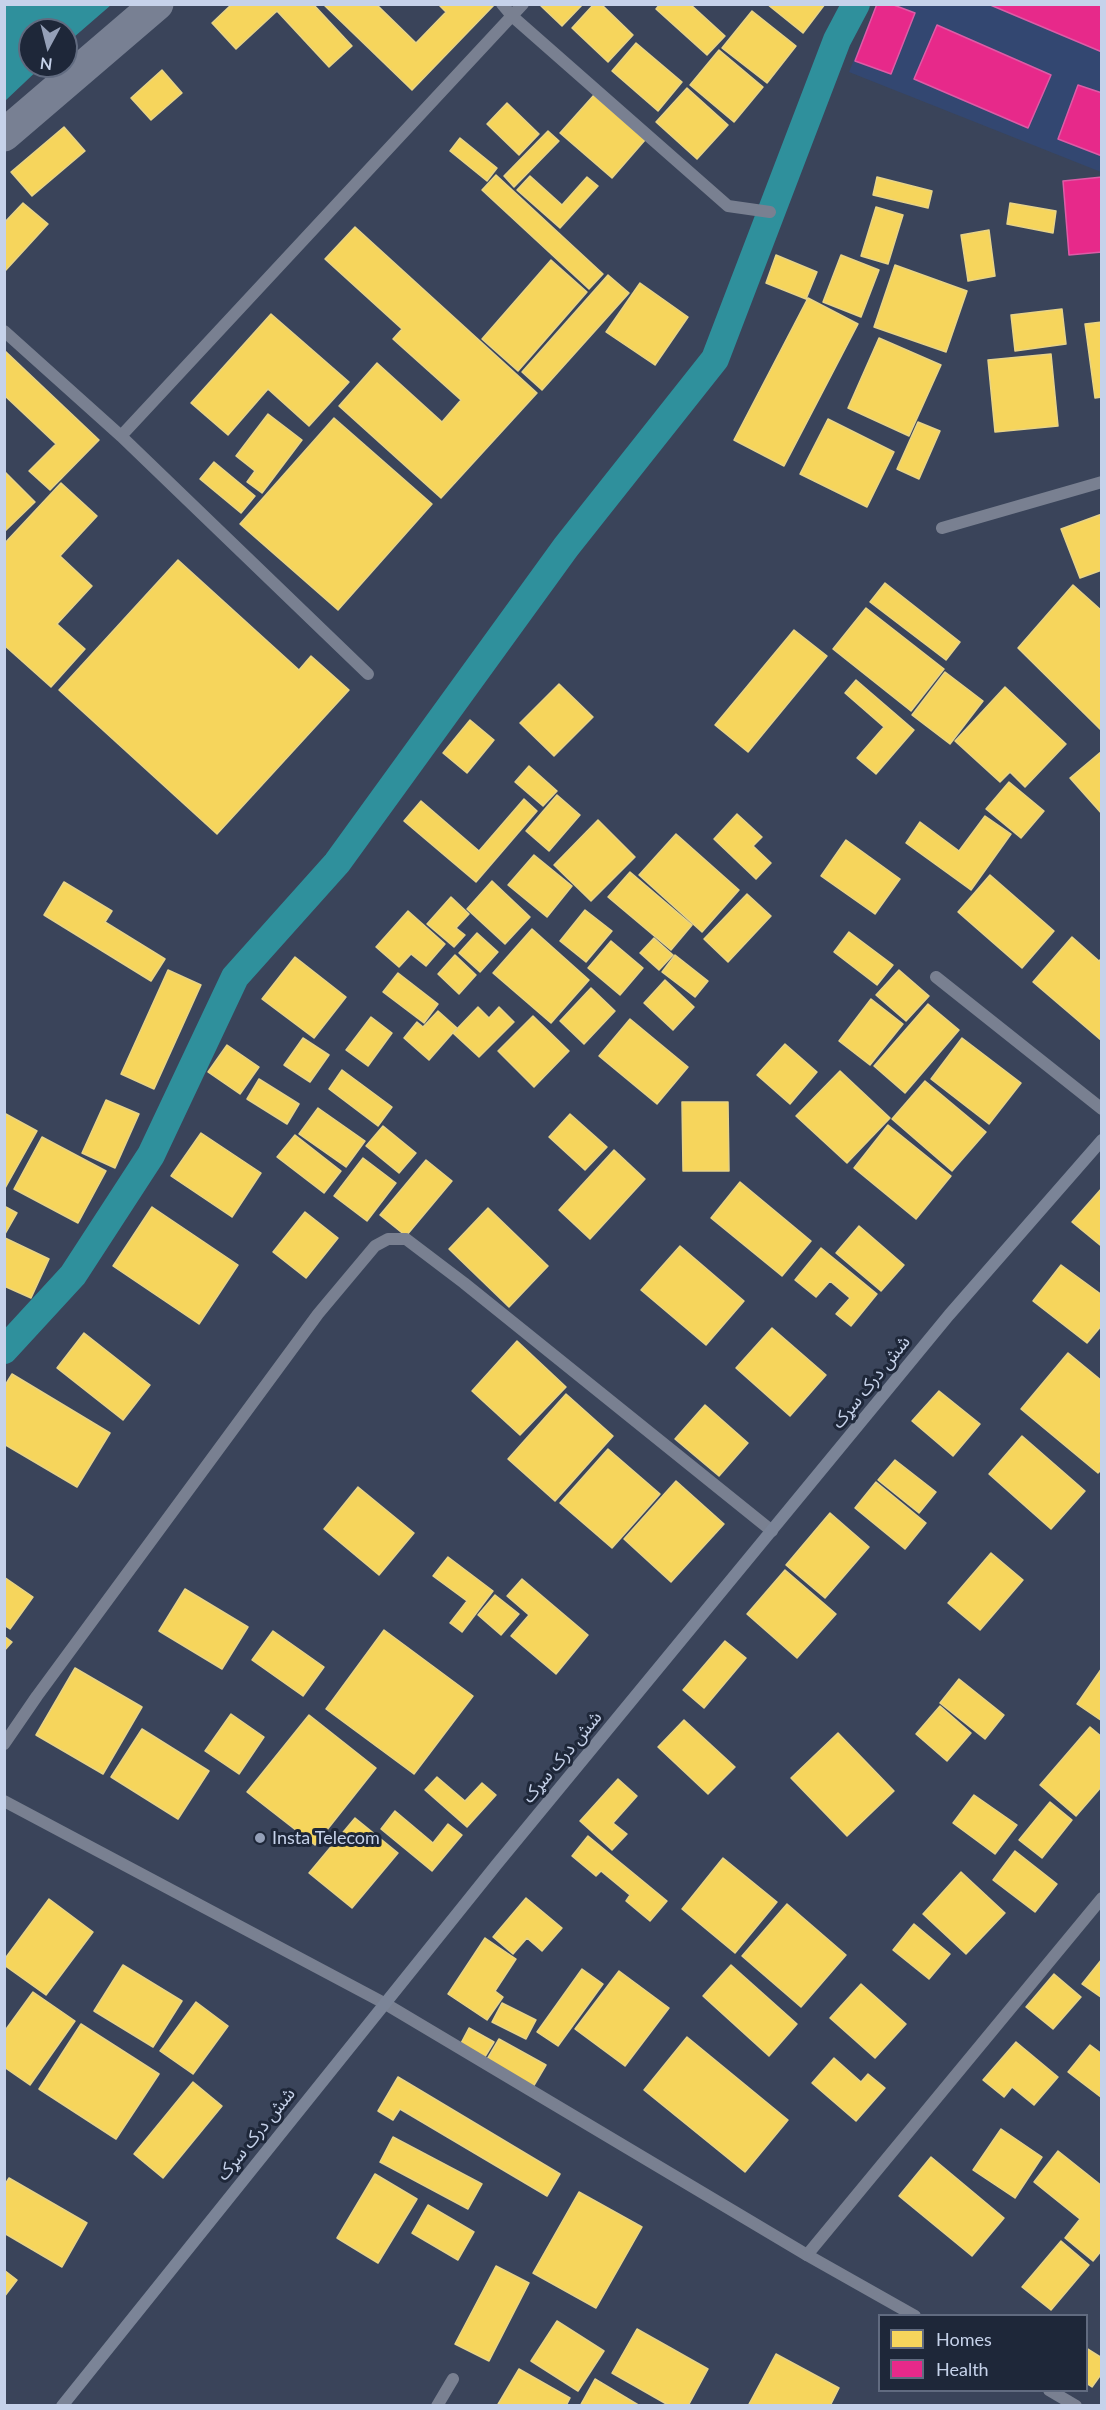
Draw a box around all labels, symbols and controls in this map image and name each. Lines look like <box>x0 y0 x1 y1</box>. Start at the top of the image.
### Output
north arrow <box>18 18 78 78</box>
text: N <box>39 54 53 75</box>
street label: شش درک سړک <box>827 1331 915 1433</box>
street label: شش درک سړک <box>517 1707 607 1807</box>
place label: Insta Telecom <box>272 1827 380 1849</box>
marker: Insta Telecom <box>253 1831 267 1845</box>
street label: شش درک سړک <box>212 2083 300 2185</box>
legend <box>878 2314 1088 2392</box>
text: Homes <box>936 2328 992 2350</box>
text: Health <box>936 2358 989 2380</box>

